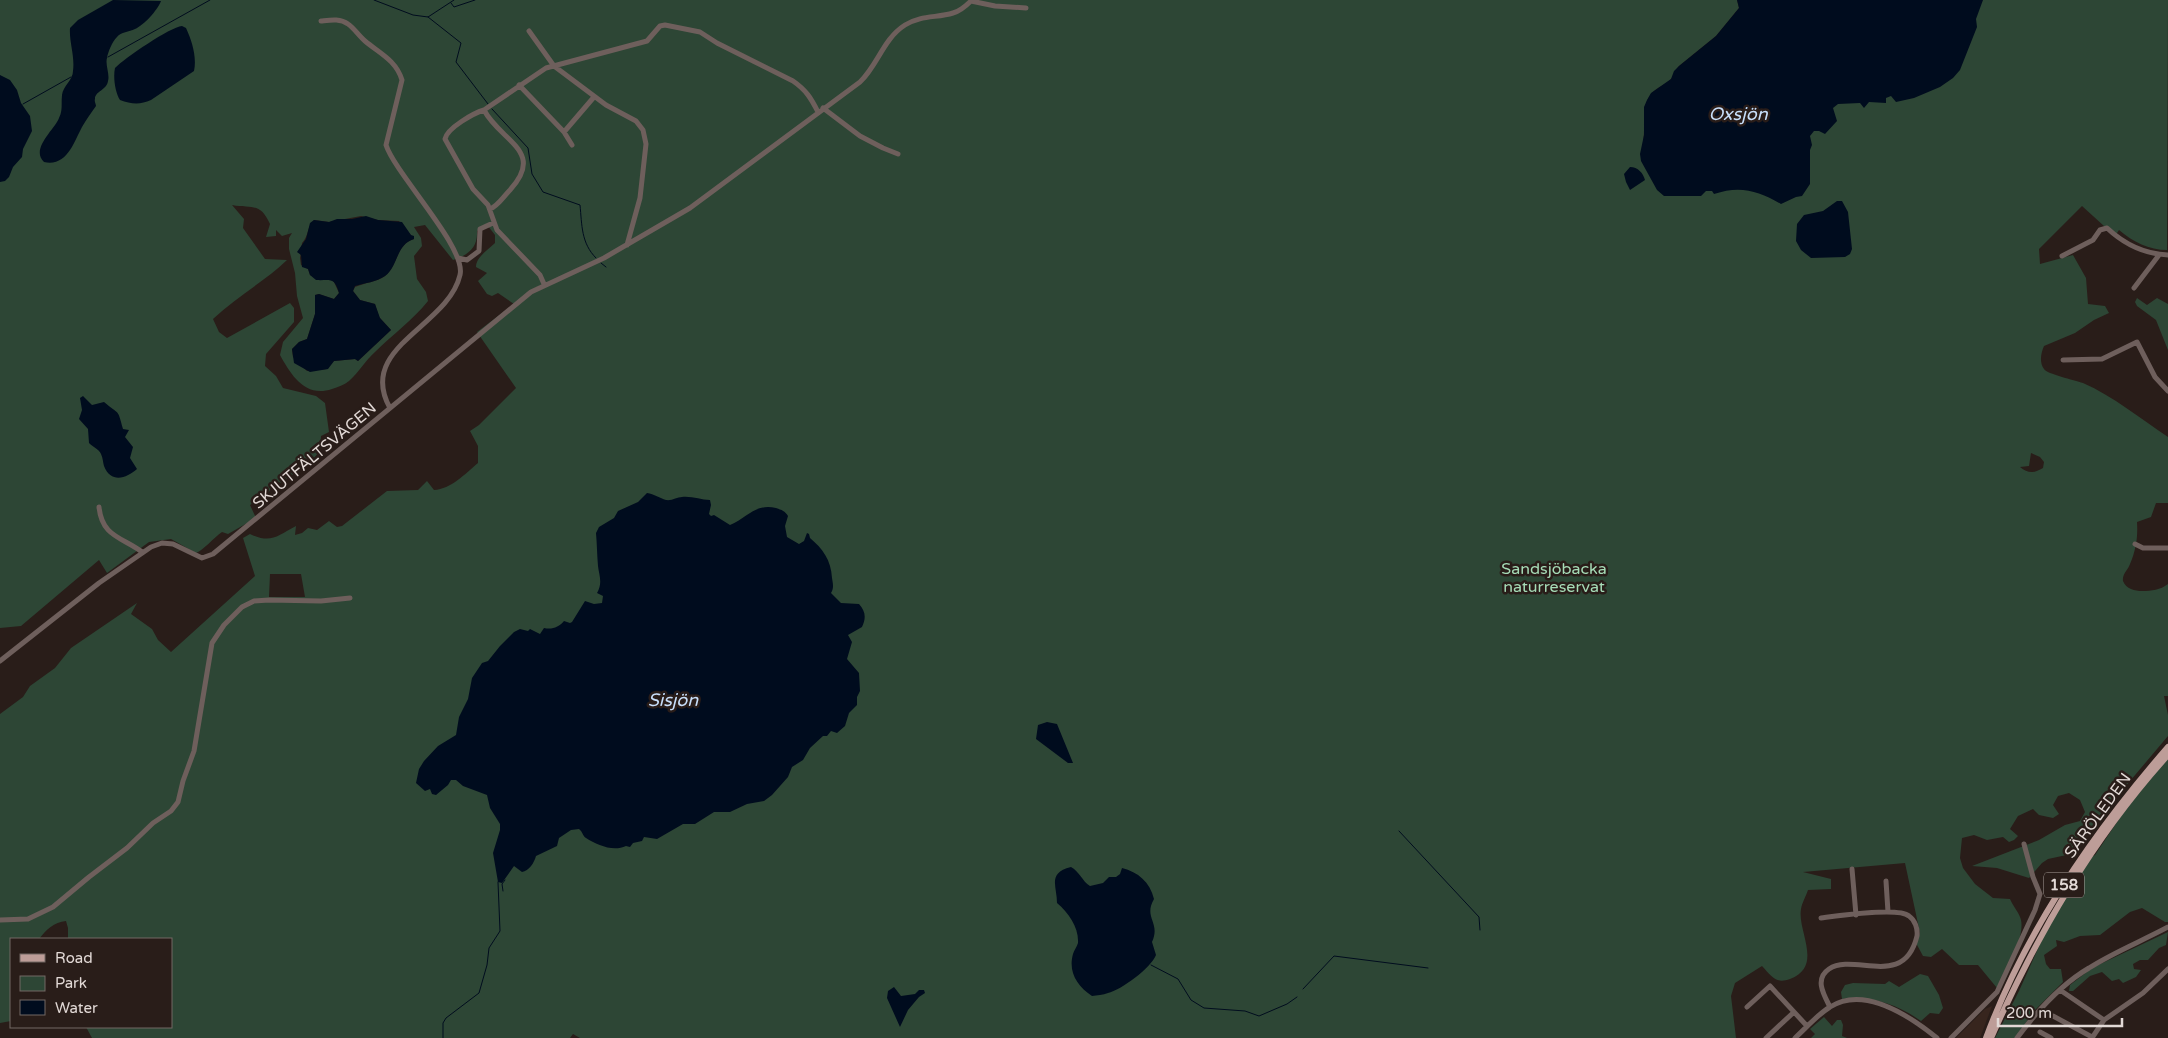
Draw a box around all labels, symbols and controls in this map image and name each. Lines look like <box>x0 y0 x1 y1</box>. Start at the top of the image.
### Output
water label: Oxsjön <box>1708 103 1769 125</box>
street label: SKJUTFÄLTSVÄGEN <box>249 398 381 513</box>
park label: Sandsjöbacka naturreservat <box>1501 559 1607 597</box>
water label: Sisjön <box>648 689 699 711</box>
street label: SÄRÖLEDEN <box>2060 769 2135 862</box>
road number: 158 <box>2044 872 2084 898</box>
legend <box>10 938 172 1028</box>
text: Road <box>55 949 93 967</box>
text: Park <box>55 974 87 992</box>
scale bar <box>1998 996 2122 1028</box>
text: Water <box>55 999 98 1017</box>
text: 200 m <box>2006 1004 2052 1022</box>

